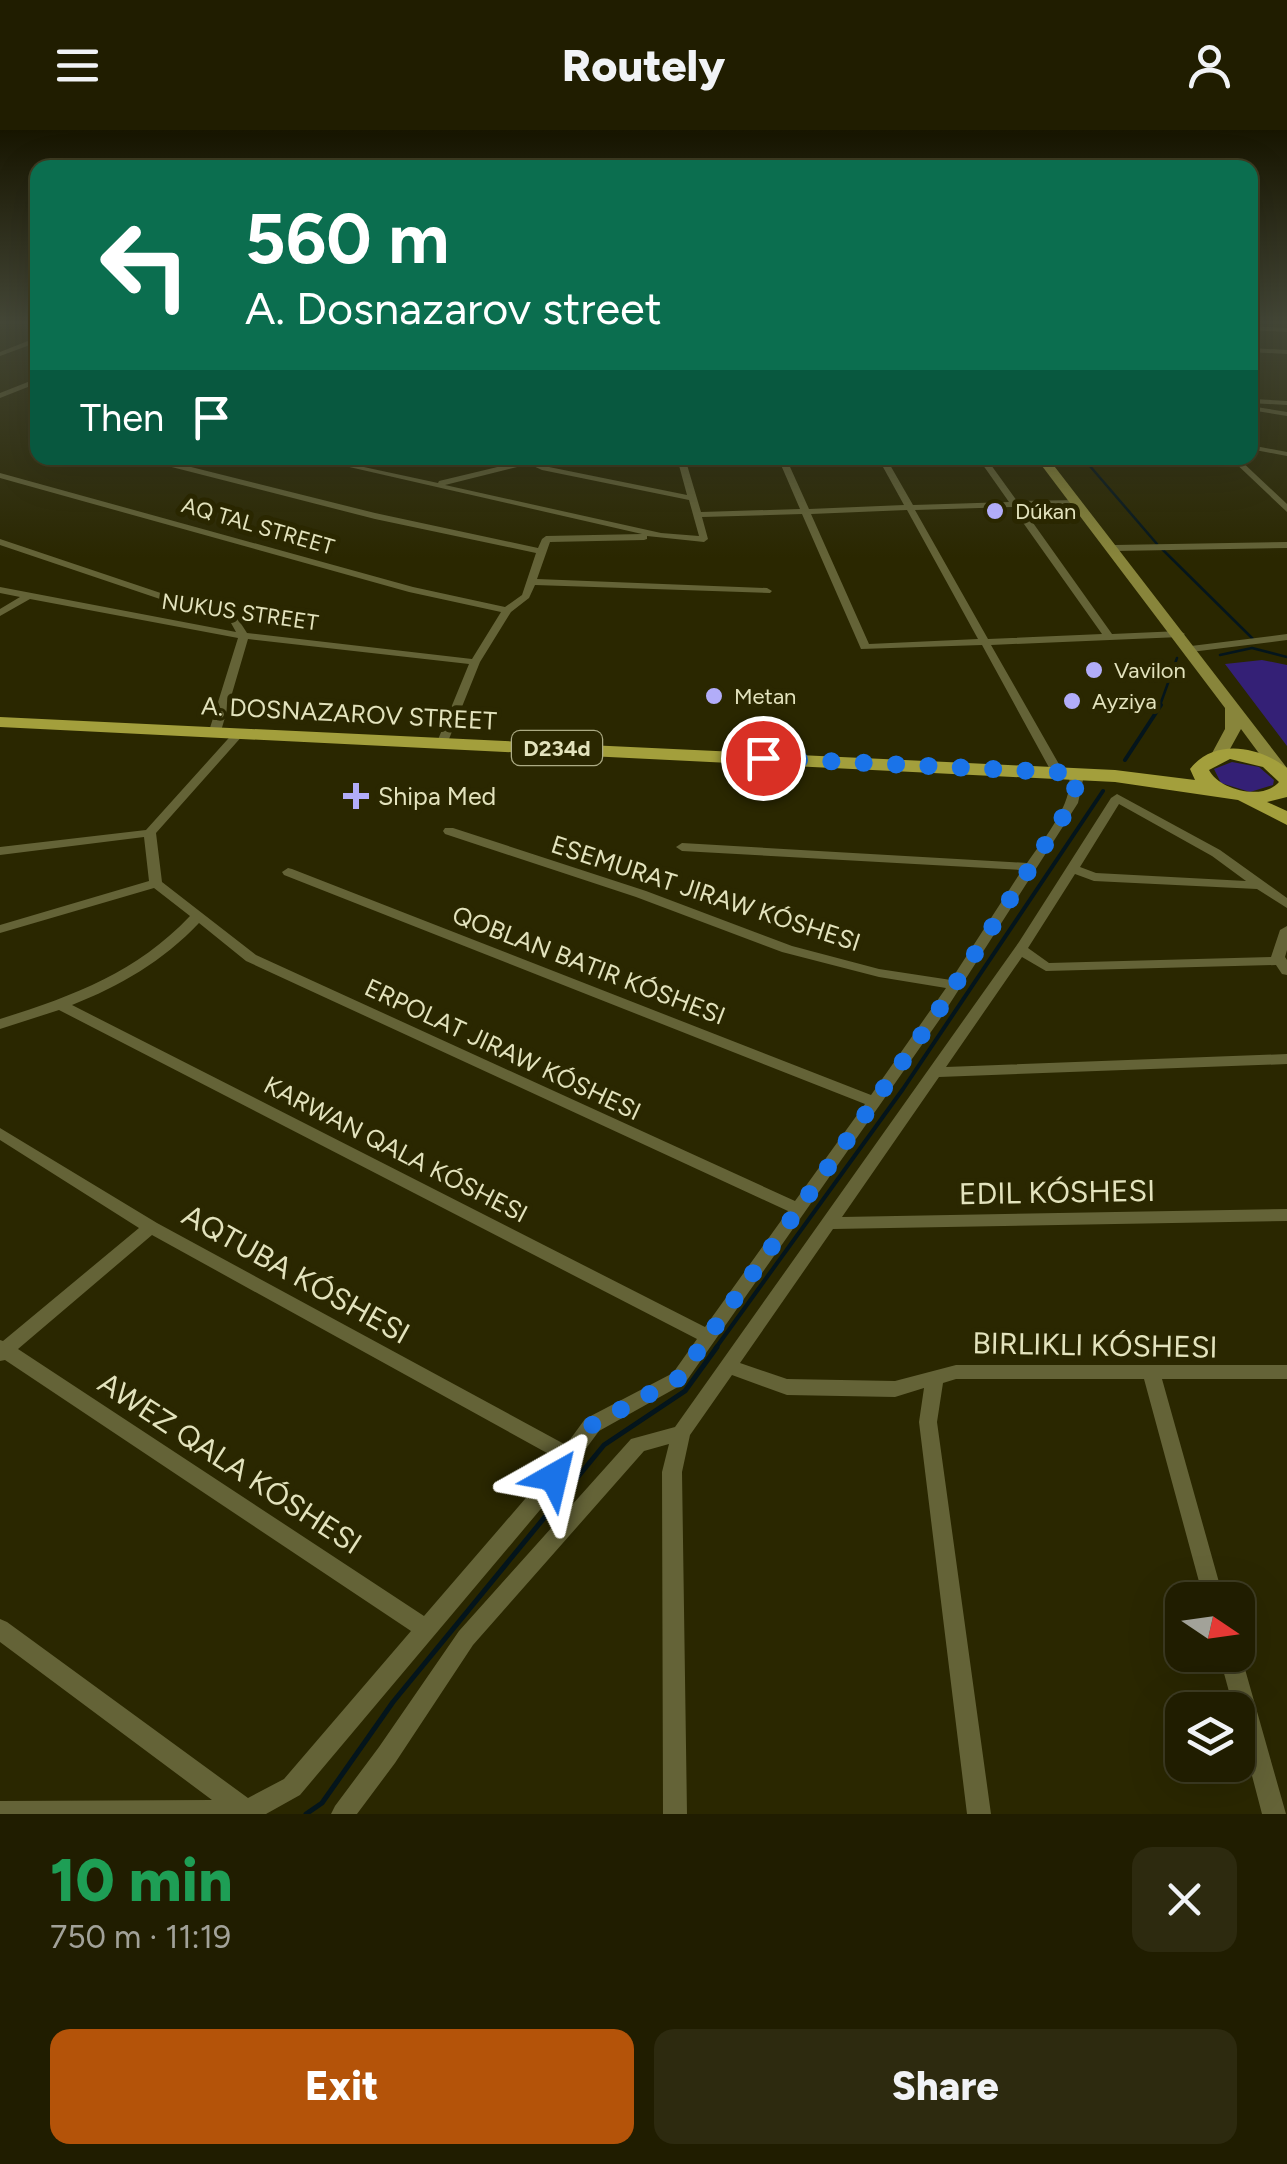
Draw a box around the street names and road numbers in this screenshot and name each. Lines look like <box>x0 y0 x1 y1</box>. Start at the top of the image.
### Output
street label: AQ TAL STREET <box>179 491 337 561</box>
street label: NUKUS STREET <box>160 588 320 636</box>
street label: A. DOSNAZAROV STREET <box>200 690 498 736</box>
road number: D234d <box>512 731 602 765</box>
street label: ESEMURAT JIRAW KÓSHESI <box>548 829 864 957</box>
street label: QOBLAN BATIR KÓSHESI <box>448 899 730 1031</box>
street label: ERPOLAT JIRAW KÓSHESI <box>360 972 646 1126</box>
street label: KARWAN QALA KÓSHESI <box>259 1069 533 1229</box>
street label: EDIL KÓSHESI <box>958 1172 1156 1212</box>
street label: AQTUBA KÓSHESI <box>176 1196 416 1352</box>
street label: BIRLIKLI KÓSHESI <box>972 1324 1218 1366</box>
street label: AWEZ QALA KÓSHESI <box>91 1364 369 1562</box>

